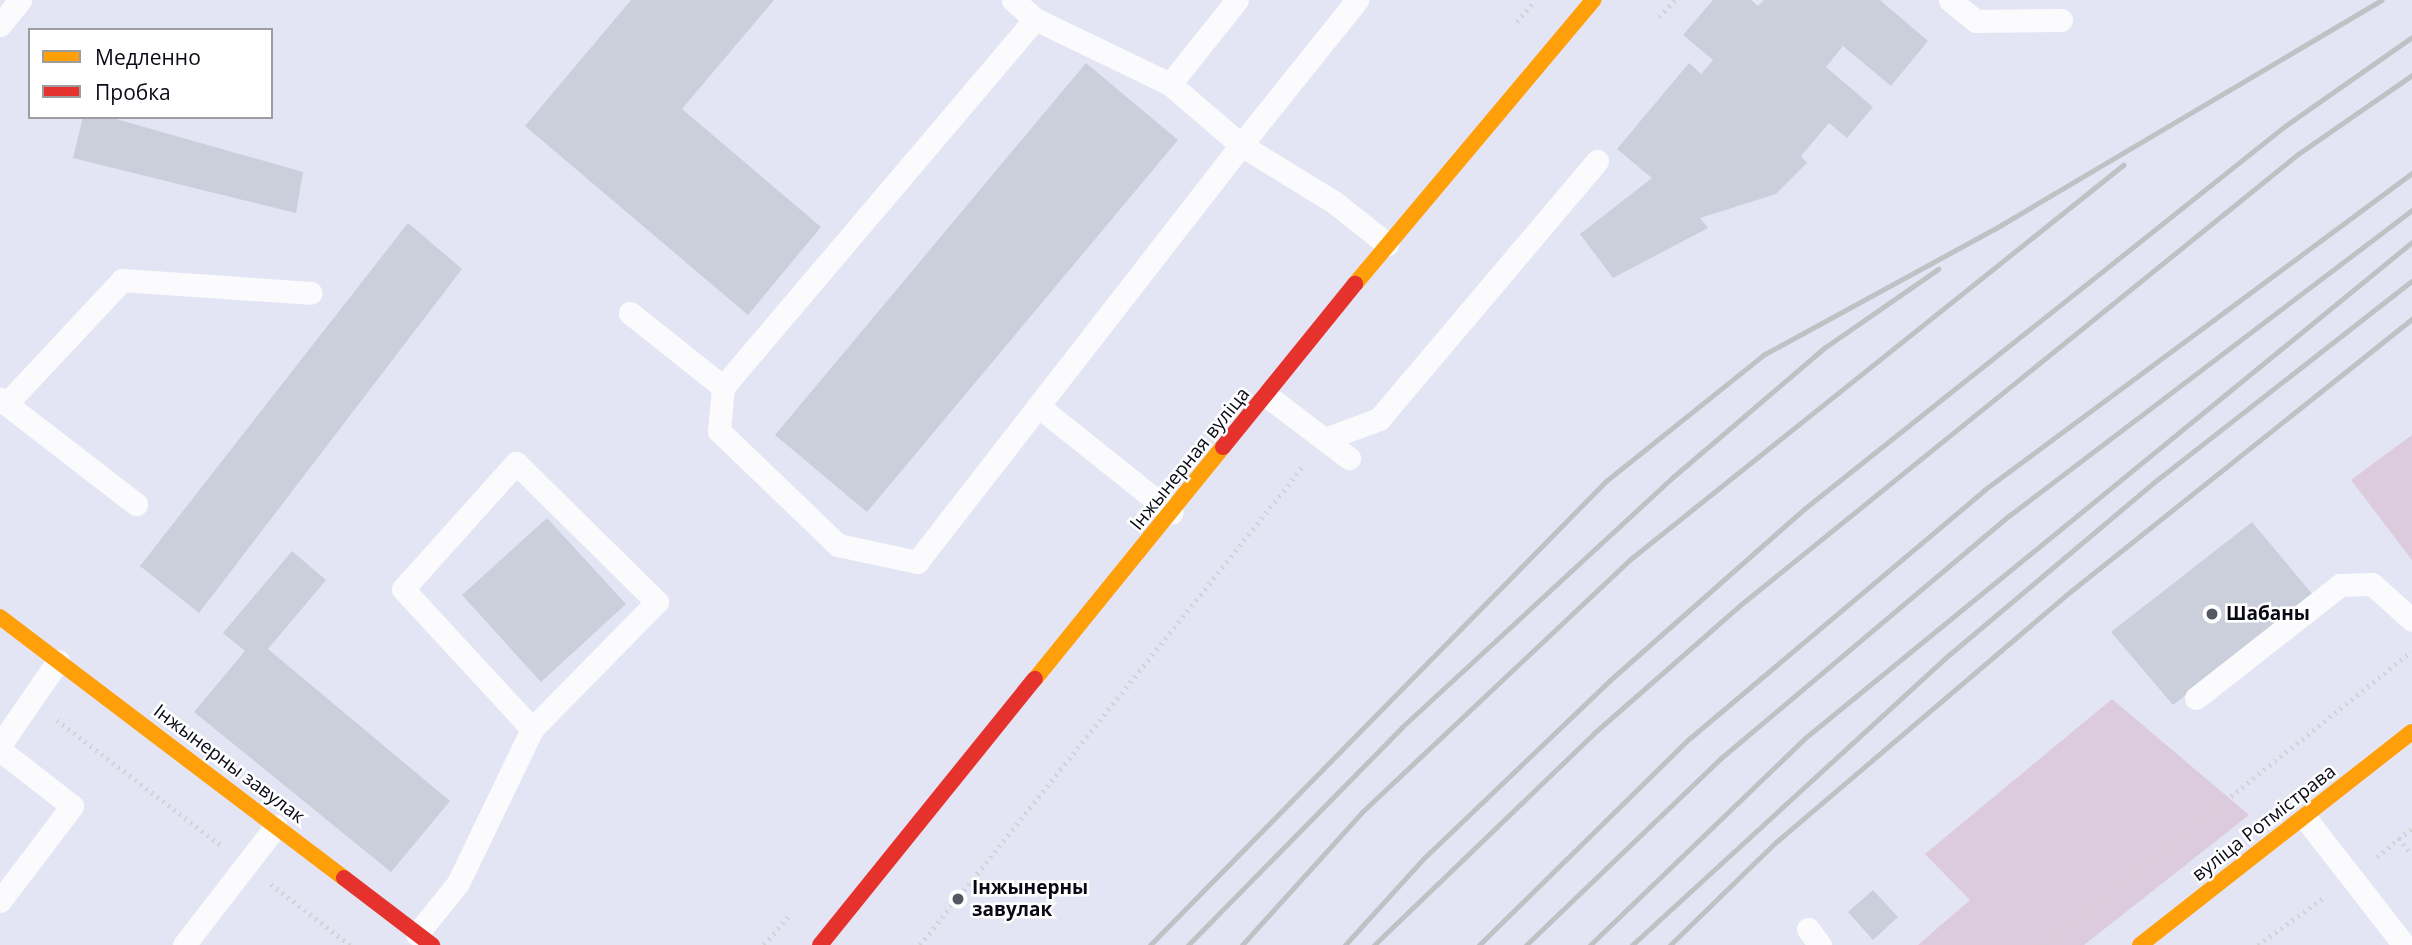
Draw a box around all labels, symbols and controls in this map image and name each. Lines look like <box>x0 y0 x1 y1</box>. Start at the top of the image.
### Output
legend <box>28 28 273 119</box>
text: Медленно <box>95 43 201 71</box>
text: Пробка <box>95 78 171 106</box>
street label: Інжынерная вуліца <box>1126 383 1254 535</box>
place label: Шабаны <box>2226 603 2310 625</box>
marker: Шабаны <box>2204 606 2220 622</box>
street label: Інжынерны завулак <box>149 700 309 828</box>
street label: вуліца Ротмістрава <box>2188 760 2340 886</box>
place label: Інжынерны завулак <box>972 877 1088 921</box>
marker: Інжынерны завулак <box>950 891 966 907</box>

